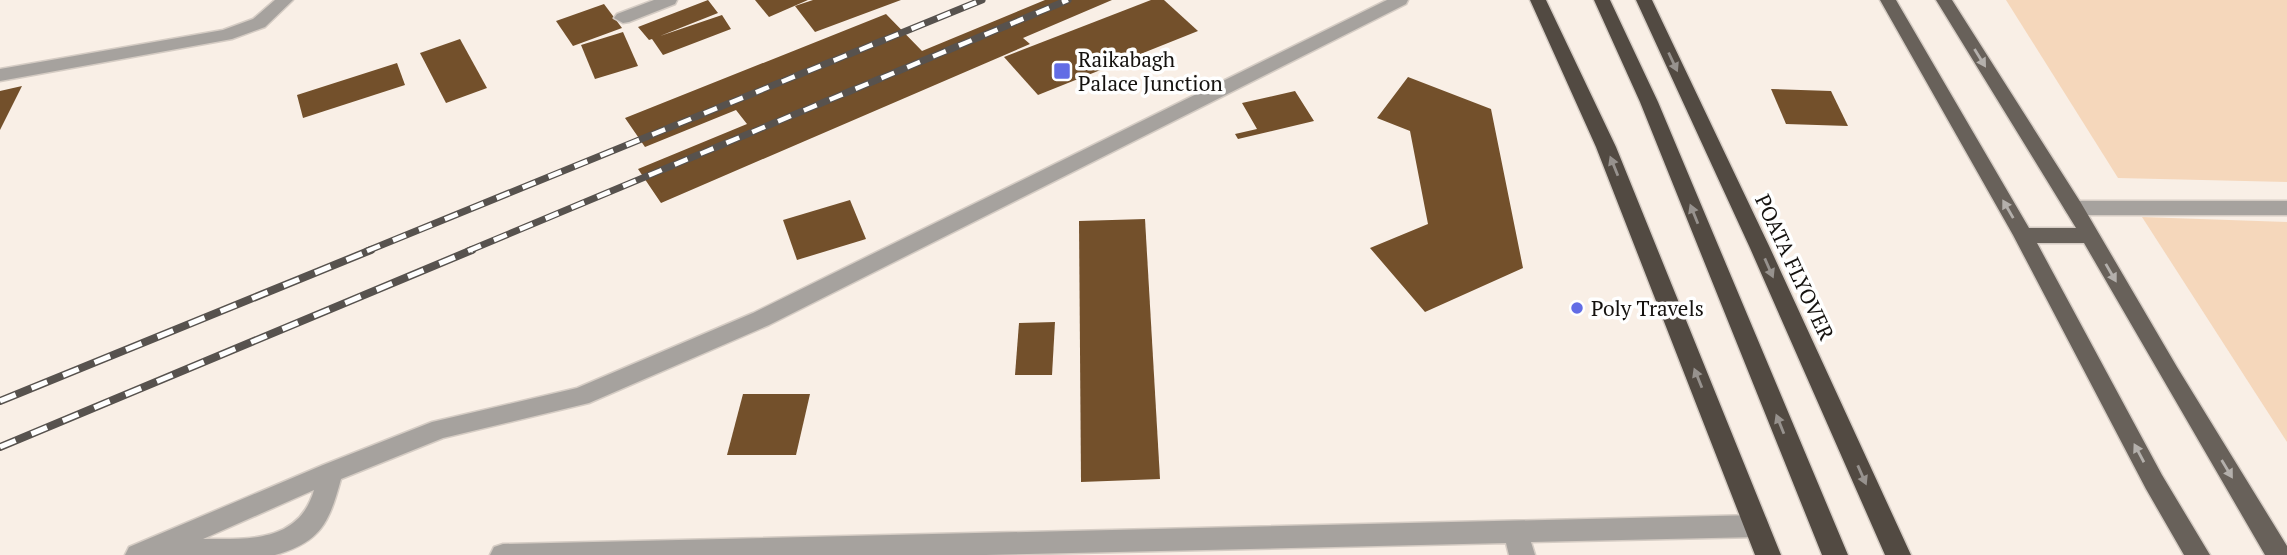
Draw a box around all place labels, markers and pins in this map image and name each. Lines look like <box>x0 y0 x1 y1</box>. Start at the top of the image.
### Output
place label: Raikabagh Palace Junction <box>1078 45 1223 97</box>
marker: Raikabagh Palace Junction <box>1052 61 1072 81</box>
place label: Poly Travels <box>1591 294 1704 322</box>
marker: Poly Travels <box>1569 300 1585 316</box>

